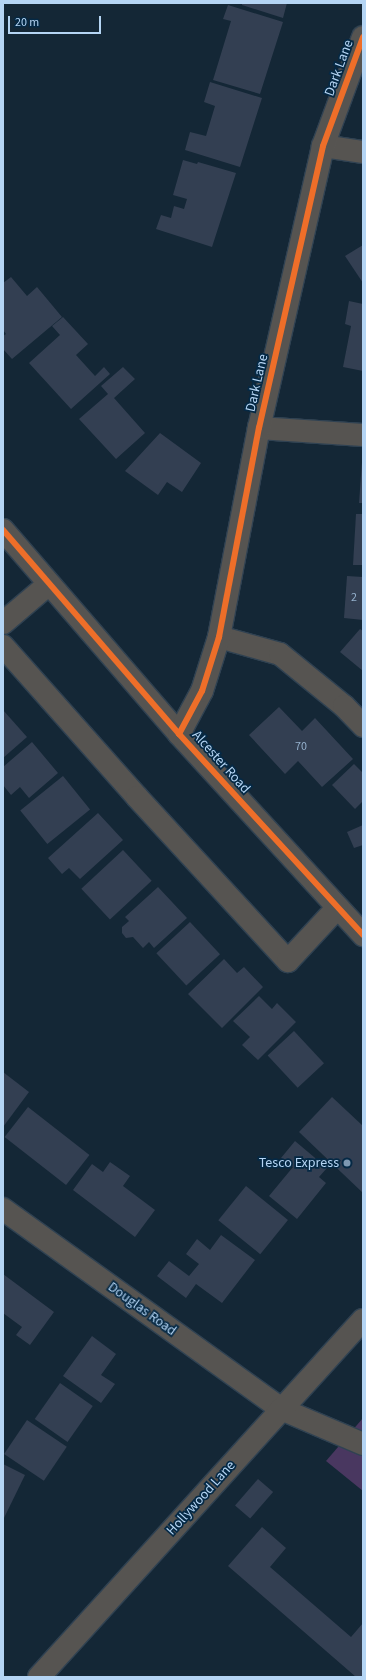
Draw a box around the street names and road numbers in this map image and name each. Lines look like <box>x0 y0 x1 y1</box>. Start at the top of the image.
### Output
street label: Dark Lane <box>321 38 357 98</box>
street label: Dark Lane <box>242 353 272 413</box>
street label: Alcester Road <box>188 727 254 797</box>
street label: Douglas Road <box>105 1279 179 1339</box>
street label: Hollywood Lane <box>163 1457 239 1539</box>

